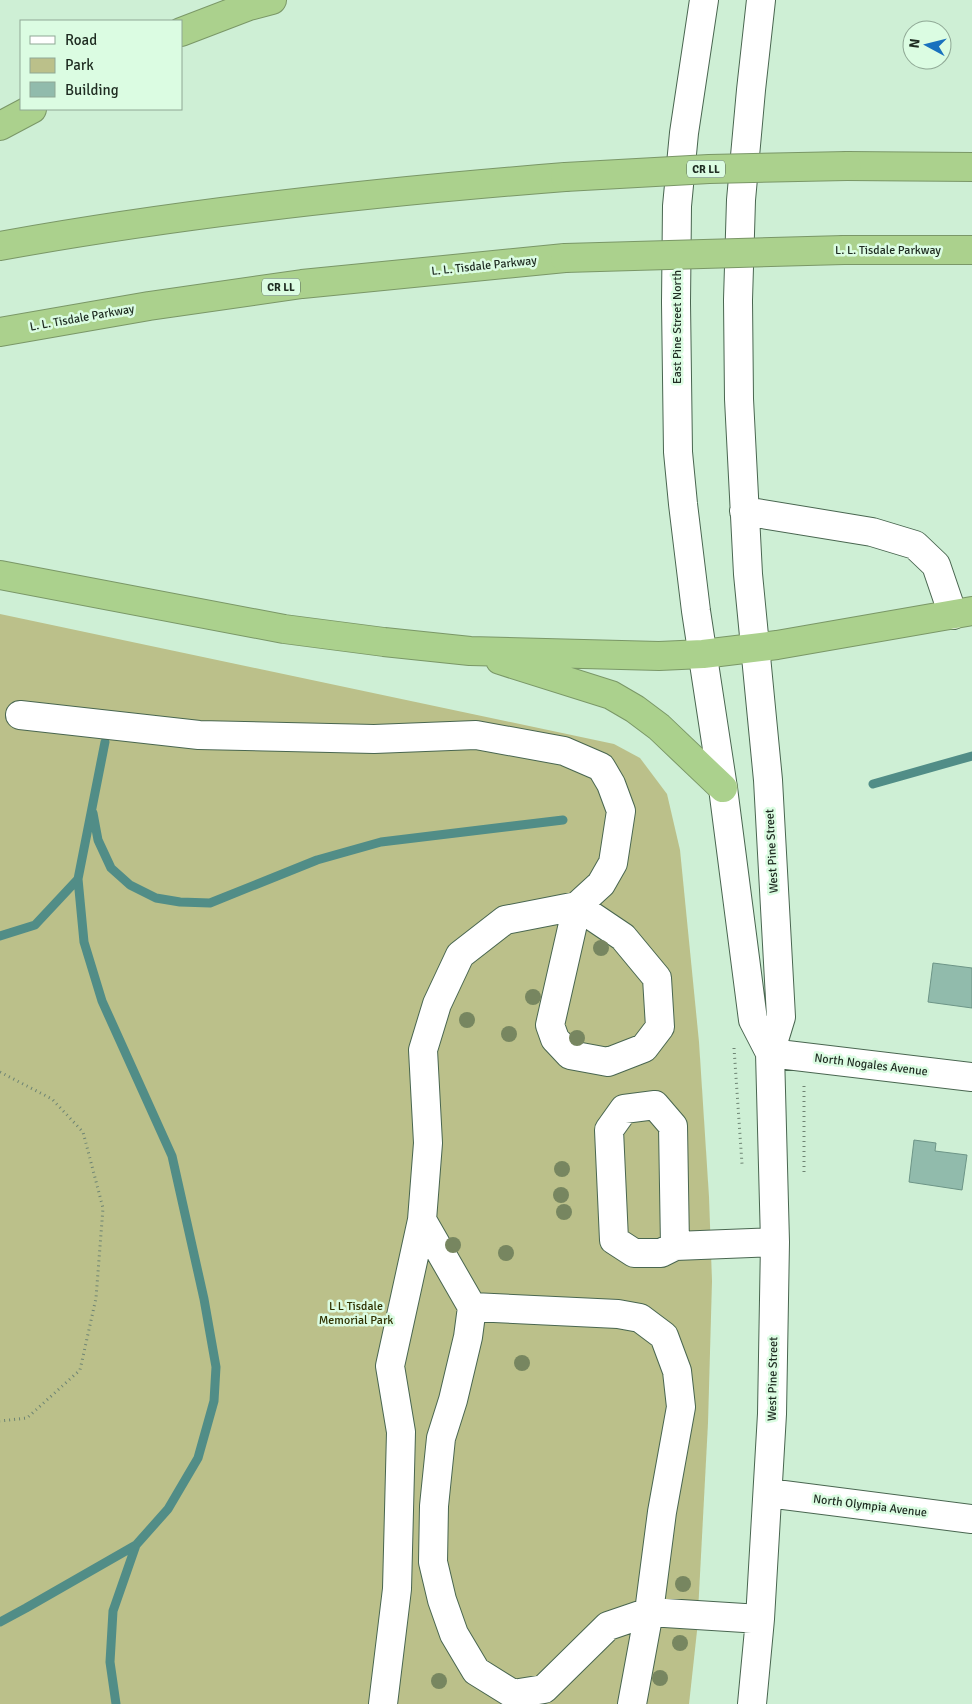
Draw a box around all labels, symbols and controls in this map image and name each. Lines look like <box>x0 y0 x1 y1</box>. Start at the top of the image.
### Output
legend <box>20 20 182 110</box>
north arrow <box>902 20 952 70</box>
text: Road <box>65 31 97 49</box>
text: N <box>906 38 924 49</box>
text: Park <box>65 56 94 74</box>
text: Building <box>65 81 119 99</box>
road number: CR LL <box>687 160 725 178</box>
street label: L. L. Tisdale Parkway <box>835 243 941 258</box>
street label: L. L. Tisdale Parkway <box>431 253 538 279</box>
street label: East Pine Street North <box>670 270 685 384</box>
road number: CR LL <box>262 278 300 296</box>
street label: L. L. Tisdale Parkway <box>29 301 136 335</box>
street label: West Pine Street <box>762 808 782 894</box>
street label: North Nogales Avenue <box>813 1051 929 1079</box>
park label: L L Tisdale Memorial Park <box>319 1299 393 1328</box>
street label: West Pine Street <box>765 1337 781 1421</box>
street label: North Olympia Avenue <box>812 1492 928 1520</box>

